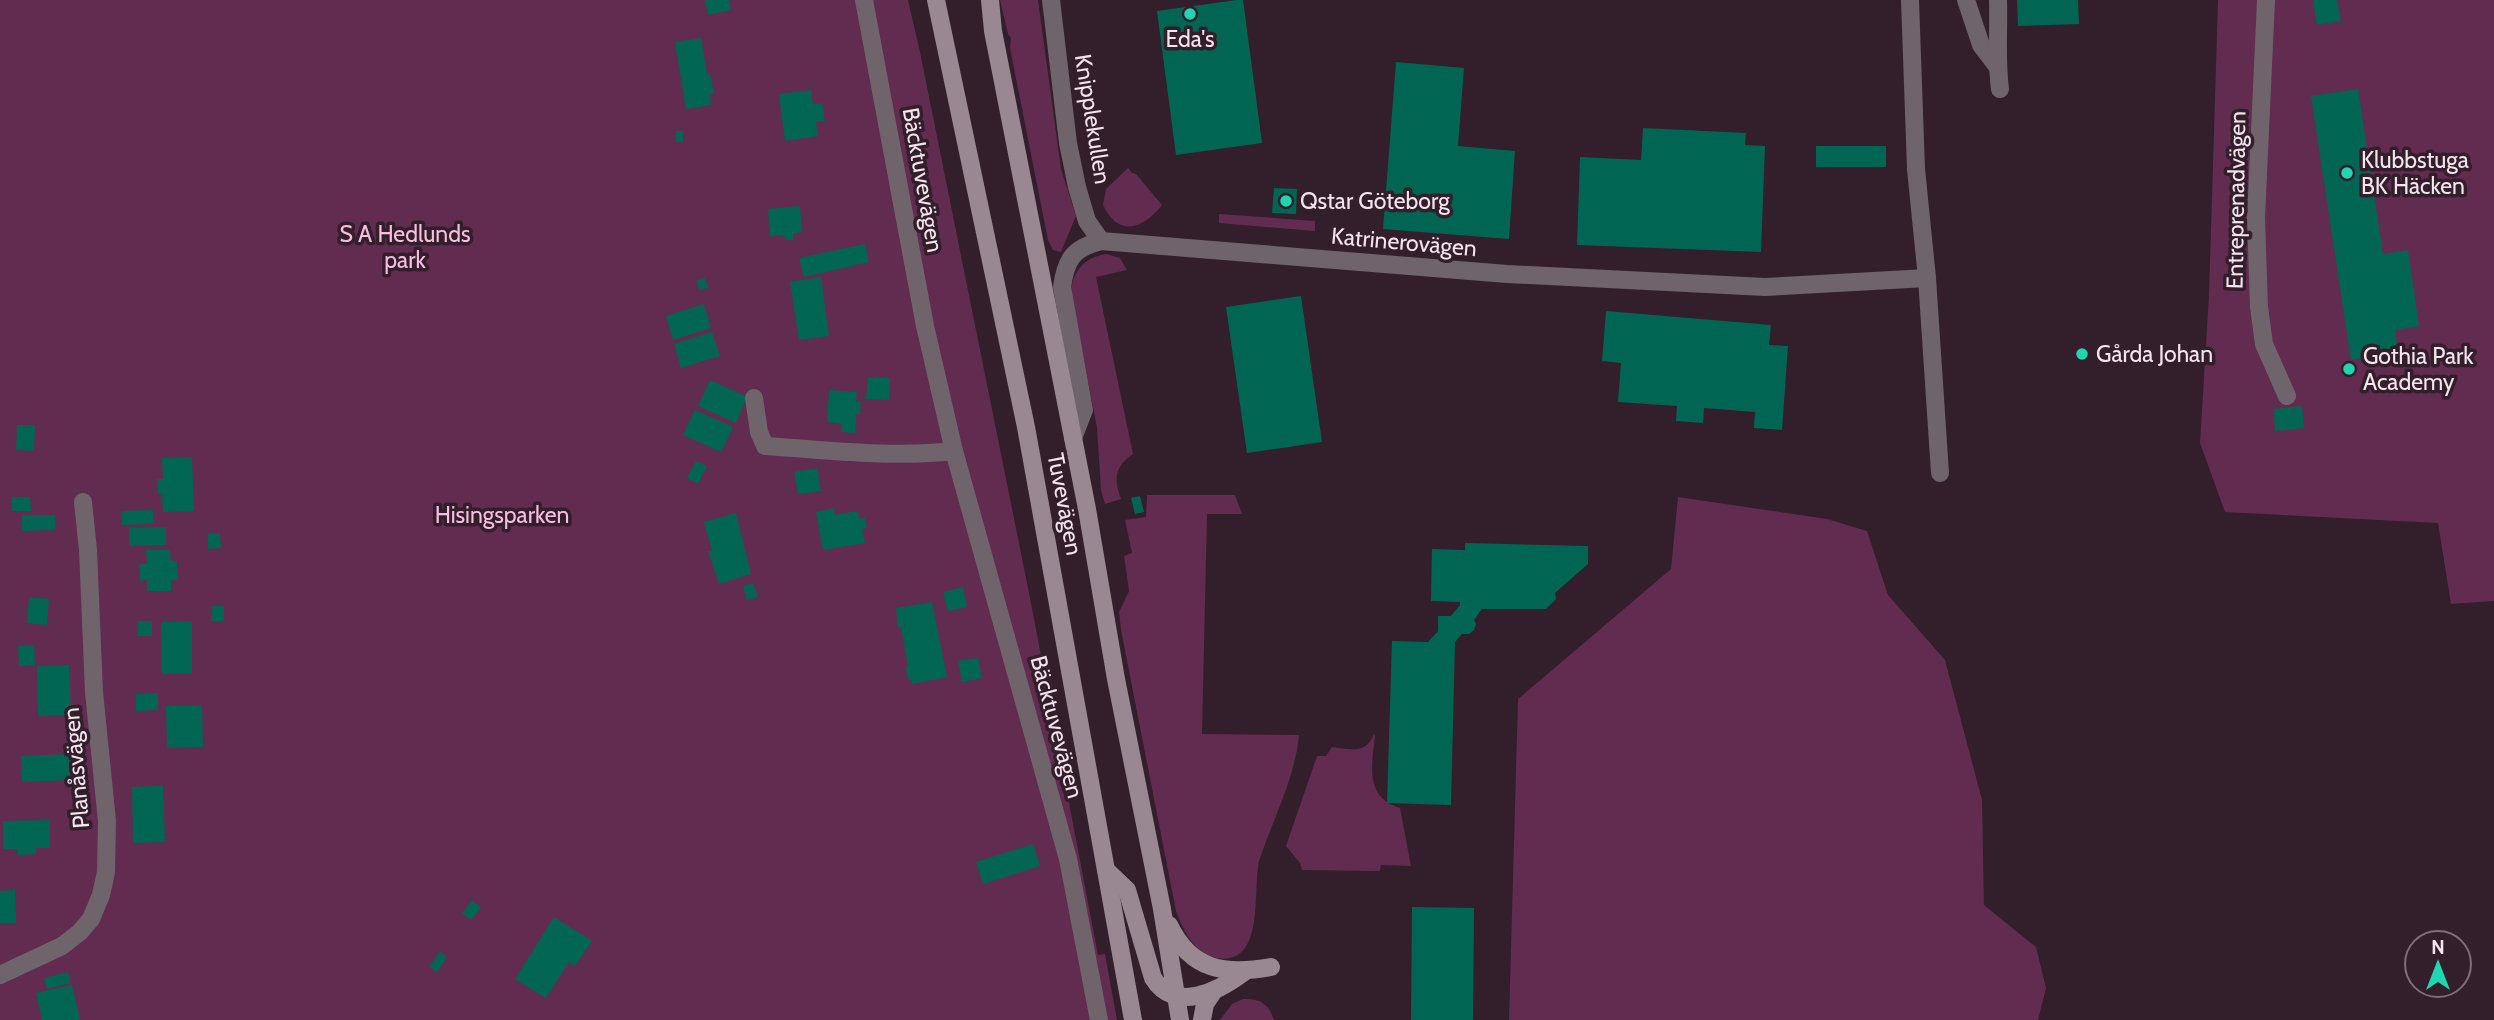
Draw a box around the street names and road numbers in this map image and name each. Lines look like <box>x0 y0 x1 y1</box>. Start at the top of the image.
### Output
street label: Knipplekullen <box>1069 52 1117 186</box>
street label: Bäcktuvevägen <box>896 105 950 255</box>
street label: Entreprenadvägen <box>2220 111 2252 289</box>
street label: Katrinerovägen <box>1330 222 1478 262</box>
street label: Tuvevägen <box>1041 451 1089 557</box>
street label: Bäcktuvevägen <box>1025 653 1089 801</box>
street label: Planåsvägen <box>57 706 95 830</box>

